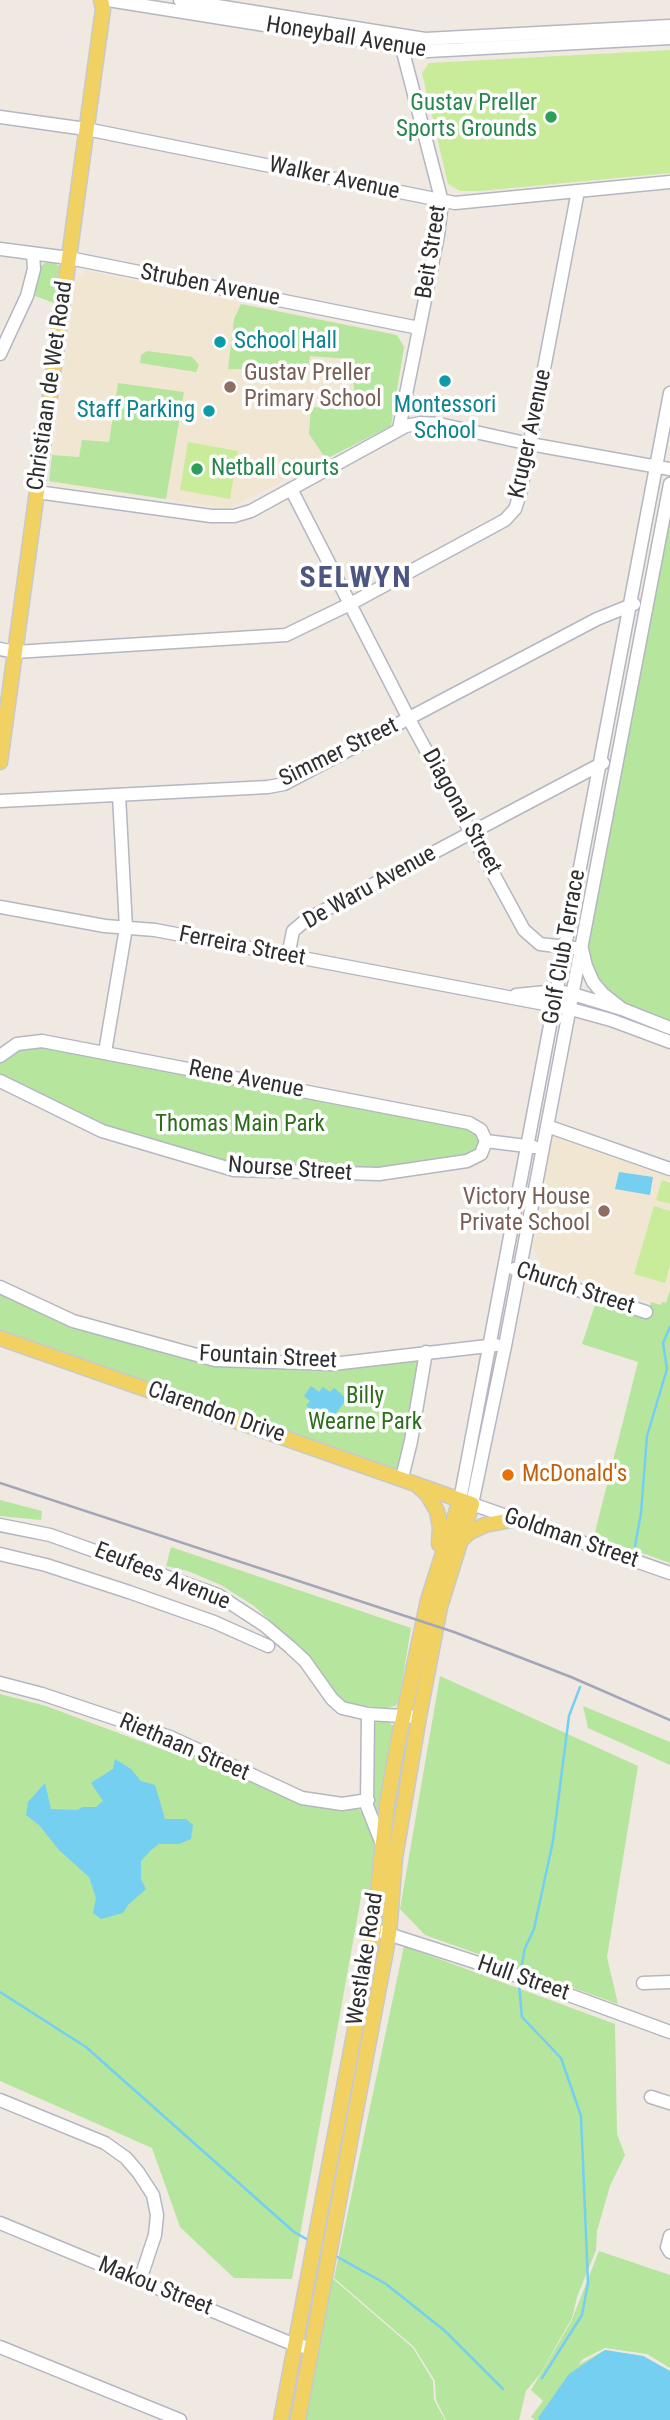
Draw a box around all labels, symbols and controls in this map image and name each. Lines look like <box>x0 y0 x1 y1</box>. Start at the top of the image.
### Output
street label: Honeyball Avenue <box>264 12 428 64</box>
place label: Gustav Preller Sports Grounds <box>396 90 537 144</box>
marker: Gustav Preller Sports Grounds <box>543 109 559 125</box>
street label: Walker Avenue <box>266 152 402 206</box>
street label: Beit Street <box>411 203 453 301</box>
street label: Struben Avenue <box>138 259 282 313</box>
street label: Christiaan de Wet Road <box>23 280 79 492</box>
place label: School Hall <box>234 328 337 356</box>
marker: School Hall <box>212 334 228 350</box>
place label: Gustav Preller Primary School <box>244 360 381 414</box>
street label: Kruger Avenue <box>504 367 558 501</box>
marker: Montessori School <box>437 373 453 389</box>
marker: Gustav Preller Primary School <box>222 379 238 395</box>
place label: Montessori School <box>394 392 496 446</box>
place label: Staff Parking <box>77 397 195 425</box>
marker: Staff Parking <box>201 403 217 419</box>
place label: Netball courts <box>211 455 339 483</box>
marker: Netball courts <box>189 461 205 477</box>
district label: SELWYN <box>300 561 412 597</box>
street label: Simmer Street <box>275 712 403 794</box>
street label: Diagonal Street <box>415 745 507 879</box>
street label: De Waru Avenue <box>299 840 441 936</box>
street label: Golf Club Terrace <box>538 867 592 1027</box>
street label: Ferreira Street <box>176 921 308 973</box>
street label: Rene Avenue <box>186 1055 306 1105</box>
park label: Thomas Main Park <box>155 1111 325 1139</box>
street label: Nourse Street <box>227 1152 353 1188</box>
place label: Victory House Private School <box>459 1184 590 1238</box>
marker: Victory House Private School <box>596 1203 612 1219</box>
street label: Church Street <box>512 1257 638 1321</box>
street label: Fountain Street <box>198 1341 338 1375</box>
street label: Clarendon Drive <box>144 1377 288 1449</box>
park label: Billy Wearne Park <box>308 1383 422 1437</box>
place label: McDonald's <box>522 1461 627 1489</box>
marker: McDonald's <box>500 1467 516 1483</box>
street label: Goldman Street <box>500 1503 642 1575</box>
street label: Eeufees Avenue <box>90 1537 234 1617</box>
street label: Riethaan Street <box>115 1708 253 1788</box>
street label: Westlake Road <box>342 1891 390 2027</box>
street label: Hull Street <box>474 1950 572 2008</box>
street label: Makou Street <box>94 2252 216 2322</box>

